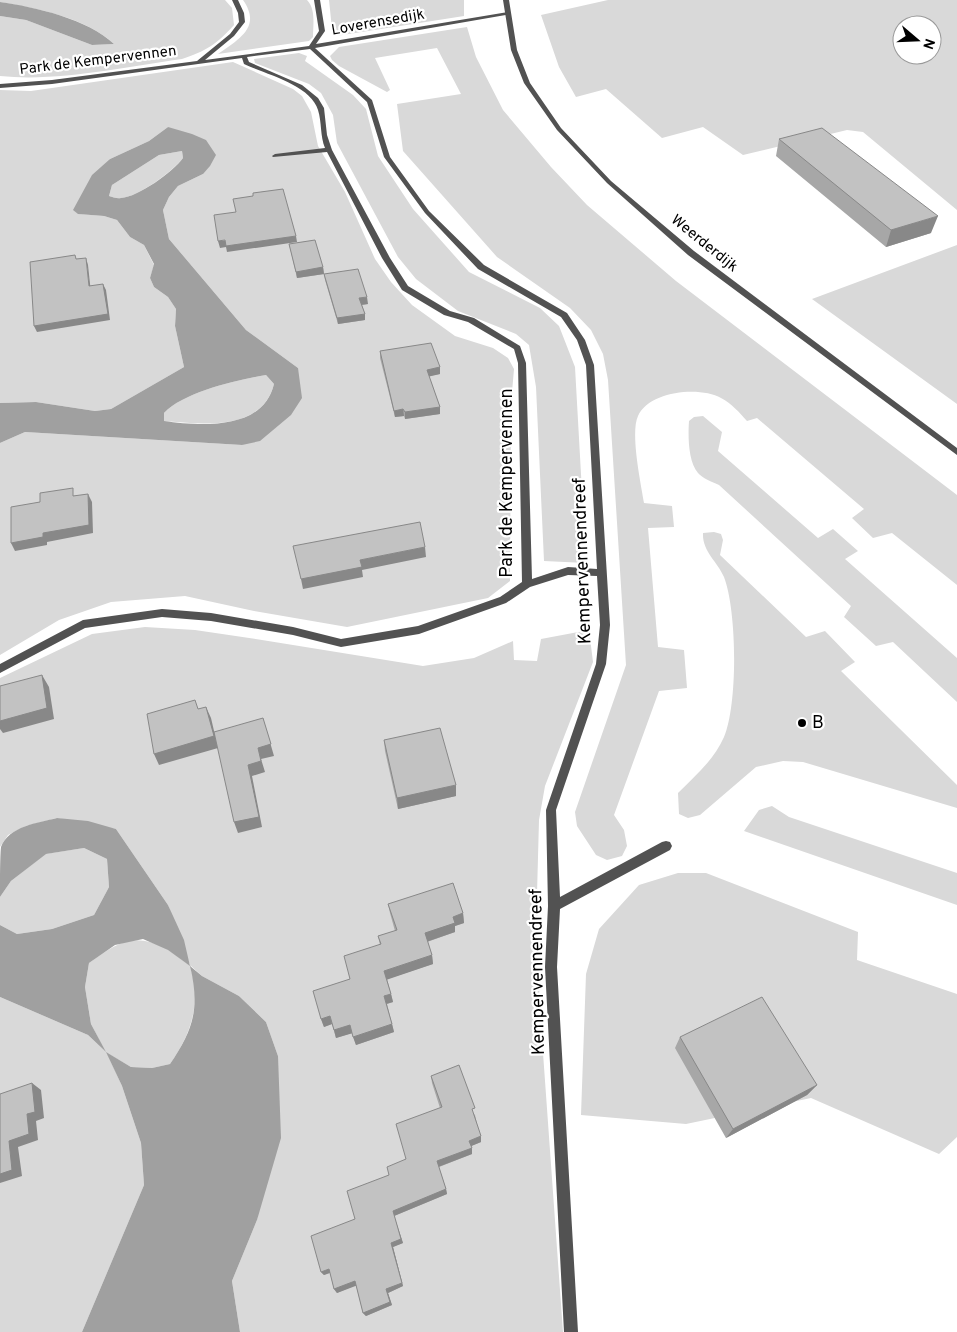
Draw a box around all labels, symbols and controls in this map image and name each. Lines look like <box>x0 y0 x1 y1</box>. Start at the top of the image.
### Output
street label: Loverensedijk <box>330 5 426 41</box>
north arrow <box>892 15 942 65</box>
text: N <box>918 36 938 51</box>
street label: Park de Kempervennen <box>19 42 177 80</box>
street label: Weerderdijk <box>667 211 741 277</box>
street label: Park de Kempervennen <box>496 388 519 578</box>
street label: Kempervennendreef <box>569 478 597 644</box>
place label: B <box>812 712 824 735</box>
marker: B <box>796 717 808 729</box>
street label: Kempervennendreef <box>525 889 551 1055</box>

